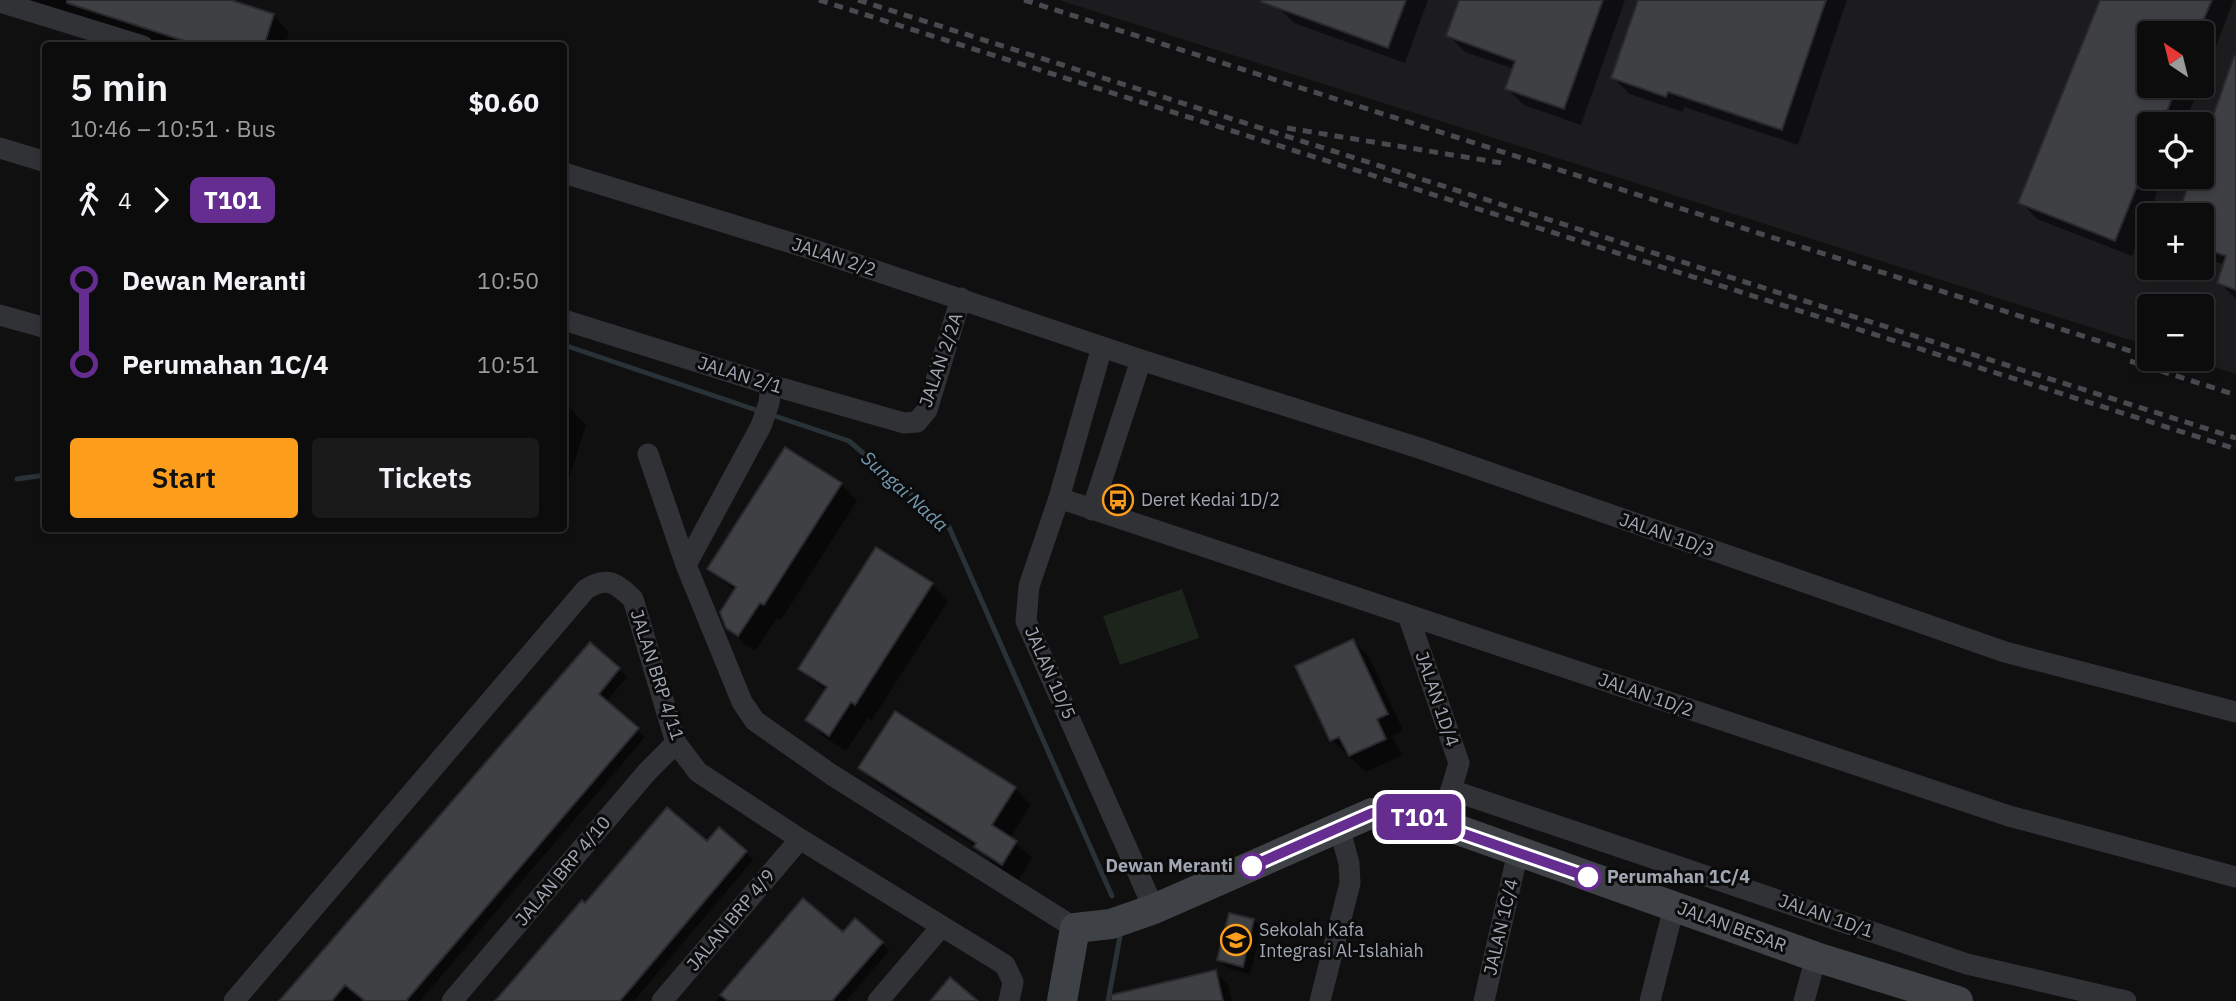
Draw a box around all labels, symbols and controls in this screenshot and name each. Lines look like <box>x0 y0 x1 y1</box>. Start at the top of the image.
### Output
north arrow <box>2137 21 2214 98</box>
map controls <box>2137 21 2214 371</box>
text: 5 min <box>70 62 168 111</box>
text: $0.60 <box>469 85 539 119</box>
button: locate <box>2137 112 2214 189</box>
text: 10:46 – 10:51 · Bus <box>70 113 276 143</box>
icon: walk <box>70 181 108 219</box>
icon: forward <box>142 181 180 219</box>
text: T101 <box>204 184 261 216</box>
text: 4 <box>118 185 132 215</box>
button: + <box>2137 203 2214 280</box>
street label: JALAN 2/2 <box>789 232 879 281</box>
text: Dewan Meranti <box>122 263 306 297</box>
text: 10:50 <box>477 265 539 295</box>
button: − <box>2137 294 2214 371</box>
street label: JALAN 2/2A <box>914 309 968 410</box>
text: Perumahan 1C/4 <box>122 347 329 381</box>
text: 10:51 <box>477 349 539 379</box>
street label: JALAN 2/1 <box>695 351 785 398</box>
button: Start <box>70 438 298 518</box>
button: Tickets <box>312 438 539 518</box>
water label: Sungai Nada <box>857 446 953 536</box>
bus stop icon: Deret Kedai 1D/2 <box>1101 483 1135 517</box>
place label: Deret Kedai 1D/2 <box>1141 488 1280 511</box>
street label: JALAN 1D/3 <box>1617 508 1718 561</box>
street label: JALAN BRP 4/11 <box>625 607 689 743</box>
street label: JALAN 1D/5 <box>1020 623 1081 723</box>
street label: JALAN 1D/4 <box>1411 648 1465 750</box>
street label: JALAN 1D/2 <box>1596 668 1697 721</box>
line badge: T101 <box>1370 794 1468 840</box>
text: T101 <box>1390 801 1448 833</box>
street label: JALAN BRP 4/10 <box>510 811 615 930</box>
marker: Dewan Meranti <box>1239 853 1265 879</box>
place label: Dewan Meranti <box>1105 854 1233 877</box>
street label: JALAN BRP 4/9 <box>682 864 780 975</box>
marker: Perumahan 1C/4 <box>1575 864 1601 890</box>
place label: Perumahan 1C/4 <box>1607 865 1750 888</box>
street label: JALAN 1C/4 <box>1478 876 1523 977</box>
street label: JALAN 1D/1 <box>1776 889 1877 942</box>
street label: JALAN BESAR <box>1675 896 1790 957</box>
place label: Sekolah Kafa Integrasi Al-Islahiah <box>1259 918 1424 962</box>
school or university icon: Sekolah Kafa Integrasi Al-Islahiah <box>1219 923 1253 957</box>

